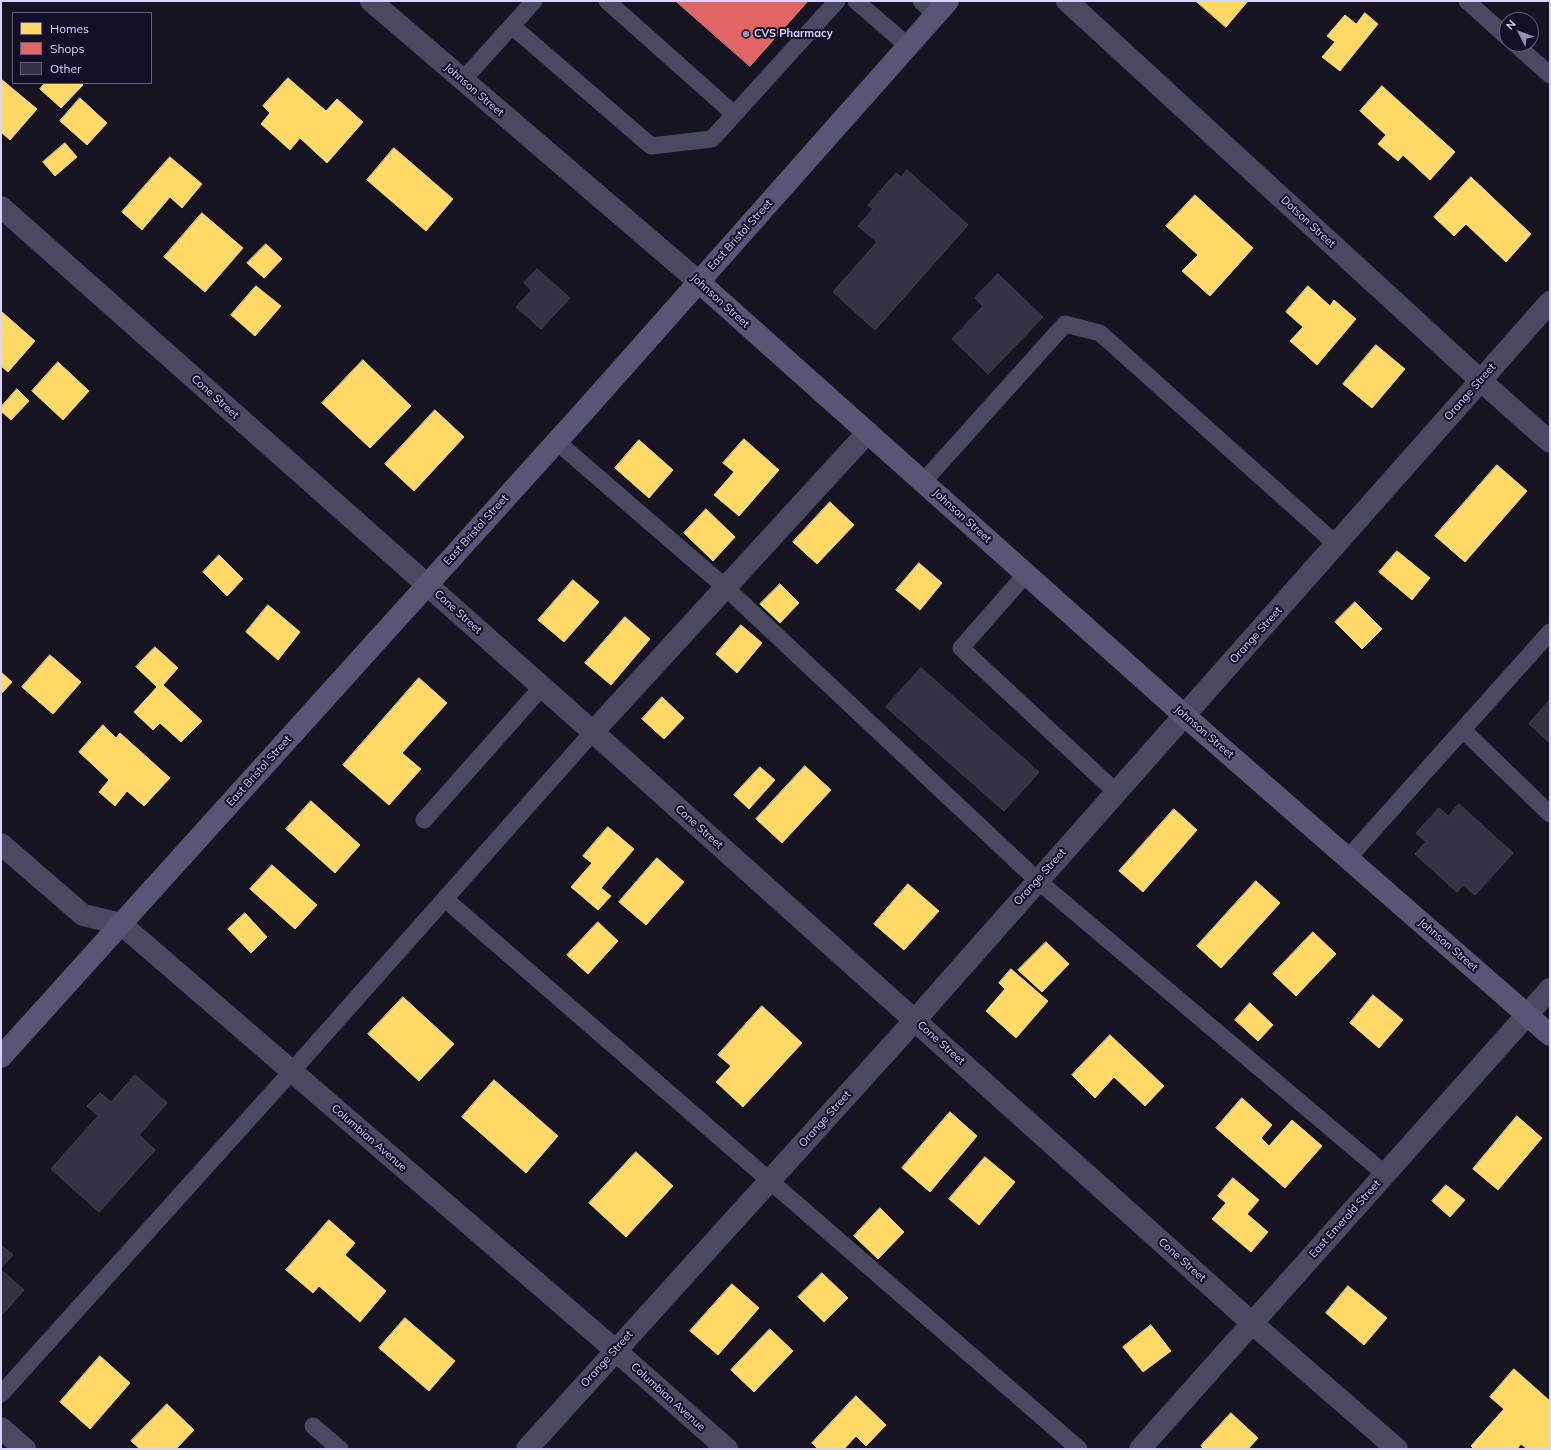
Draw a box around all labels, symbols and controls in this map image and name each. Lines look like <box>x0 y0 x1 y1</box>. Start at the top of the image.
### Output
legend <box>12 12 152 84</box>
north arrow <box>1499 12 1539 52</box>
text: N <box>1503 17 1519 32</box>
text: Homes <box>50 21 89 36</box>
place label: CVS Pharmacy <box>754 27 833 41</box>
marker: CVS Pharmacy <box>741 29 751 39</box>
text: Shops <box>50 41 85 56</box>
text: Other <box>50 61 81 76</box>
street label: Johnson Street <box>442 61 506 119</box>
street label: Dotson Street <box>1278 193 1338 251</box>
street label: East Bristol Street <box>705 197 775 273</box>
street label: Johnson Street <box>688 271 752 331</box>
street label: Orange Street <box>1442 361 1498 423</box>
street label: Cone Street <box>189 372 241 422</box>
street label: Johnson Street <box>930 486 994 546</box>
street label: East Bristol Street <box>441 492 511 568</box>
street label: Cone Street <box>432 587 484 637</box>
street label: Orange Street <box>1227 604 1285 666</box>
street label: Johnson Street <box>1172 703 1236 761</box>
street label: East Bristol Street <box>224 733 294 809</box>
street label: Cone Street <box>673 802 725 852</box>
street label: Orange Street <box>1011 846 1069 908</box>
street label: Johnson Street <box>1416 916 1480 974</box>
street label: Cone Street <box>915 1018 967 1068</box>
street label: Orange Street <box>796 1088 854 1150</box>
street label: Columbian Avenue <box>329 1102 409 1174</box>
street label: East Emerald Street <box>1307 1177 1383 1261</box>
street label: Cone Street <box>1156 1235 1208 1285</box>
street label: Orange Street <box>578 1328 636 1390</box>
street label: Columbian Avenue <box>628 1360 708 1434</box>

